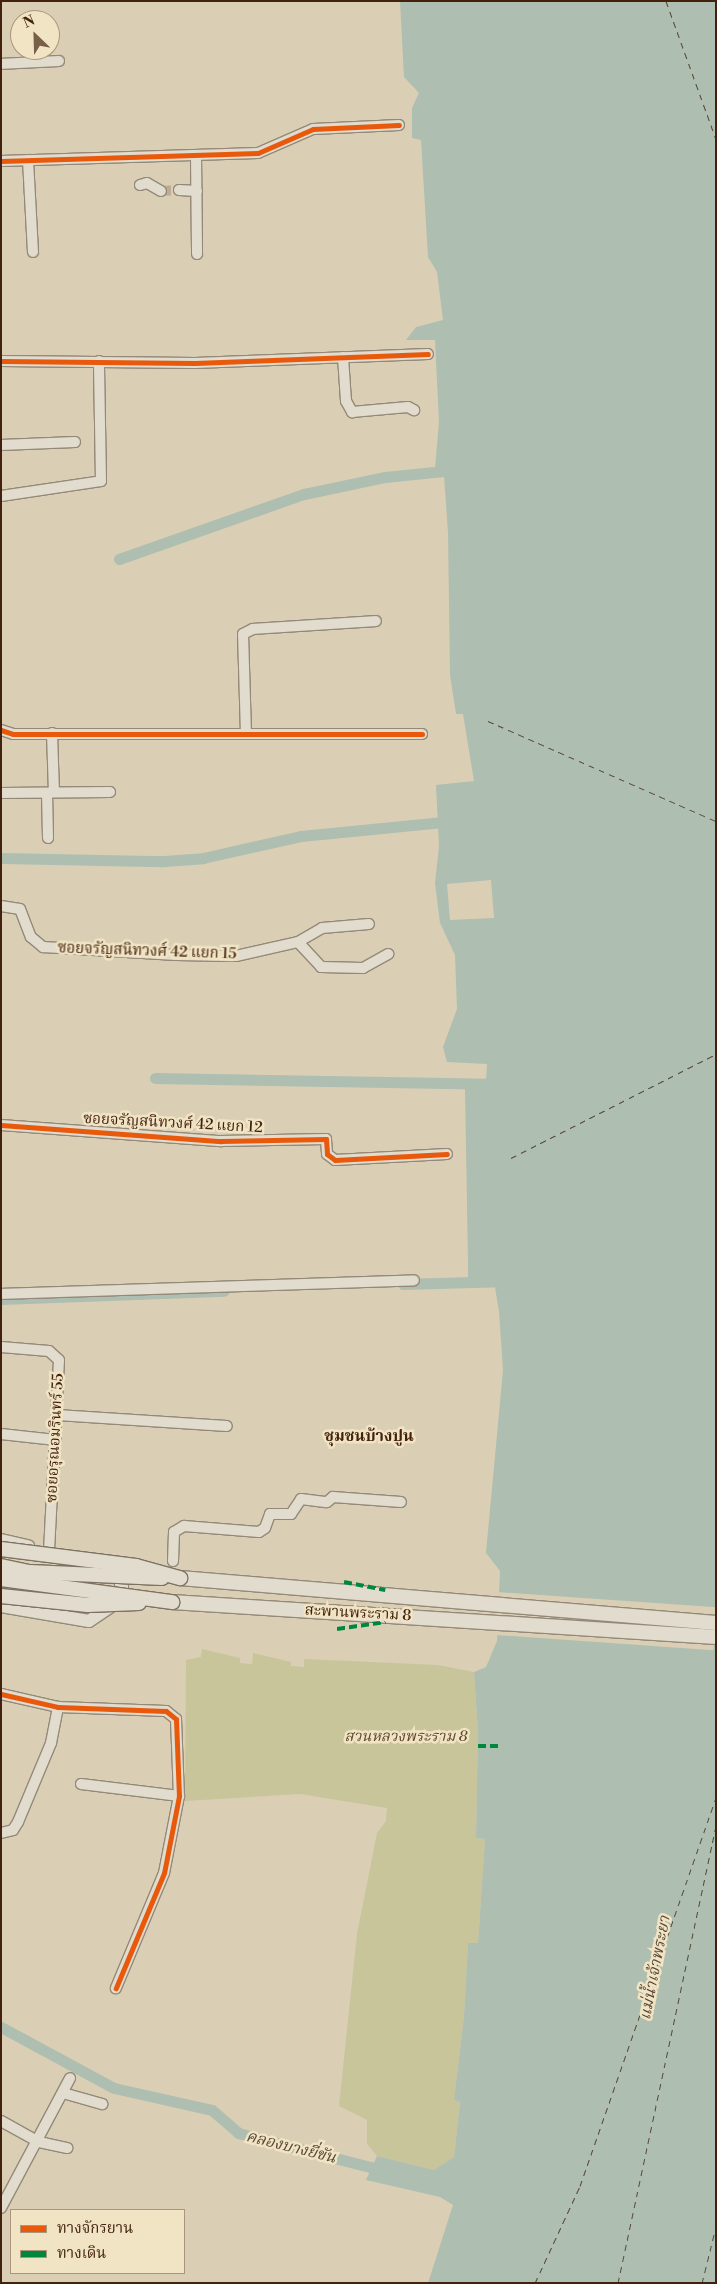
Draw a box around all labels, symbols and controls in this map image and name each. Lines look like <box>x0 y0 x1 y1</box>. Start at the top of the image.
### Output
north arrow <box>10 10 60 60</box>
text: N <box>21 12 38 33</box>
street label: ซอยจรัญสนิทวงศ์ 42 แยก 15 <box>57 939 237 963</box>
street label: ซอยจรัญสนิทวงศ์ 42 แยก 12 <box>83 1109 263 1137</box>
street label: ซอยอรุณอมรินทร์ 55 <box>43 1373 67 1503</box>
district label: ชุมชนบ้างปูน <box>324 1426 414 1446</box>
street label: สะพานพระราม 8 <box>304 1601 412 1625</box>
park label: สวนหลวงพระราม 8 <box>345 1728 467 1746</box>
water label: แม่น้ำเจ้าพระยา <box>635 1914 675 2022</box>
water label: คลองบางยี่ขัน <box>244 2127 338 2167</box>
legend <box>10 2209 185 2274</box>
text: ทางจักรยาน <box>57 2219 133 2238</box>
text: ทางเดิน <box>57 2244 106 2263</box>

